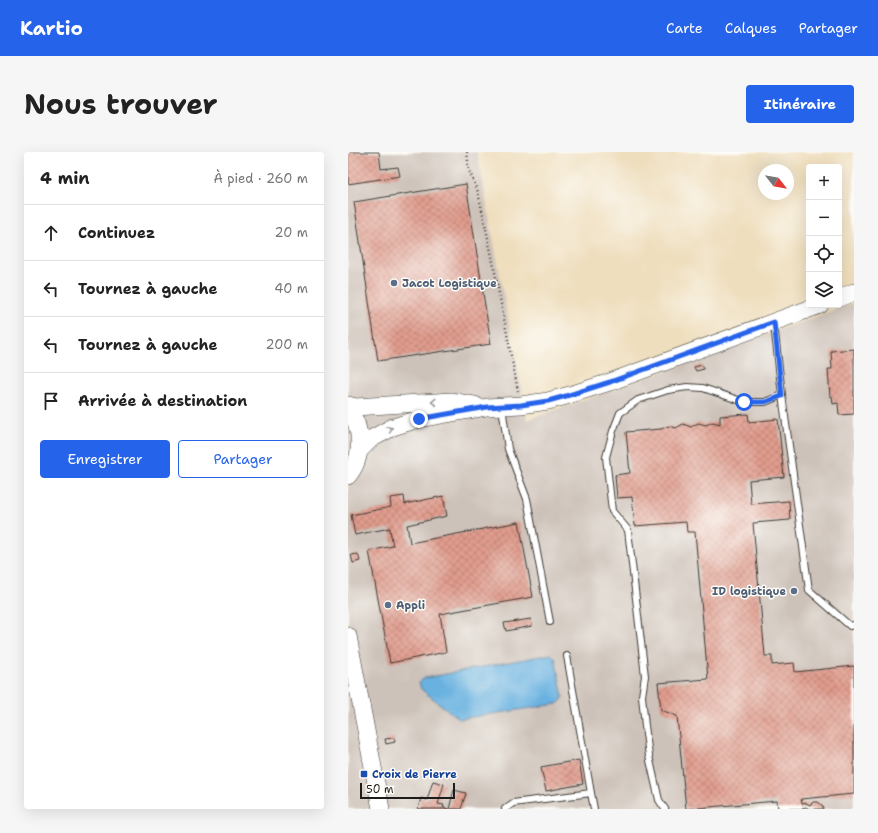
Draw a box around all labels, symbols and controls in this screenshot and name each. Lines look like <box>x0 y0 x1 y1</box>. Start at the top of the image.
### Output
text: Kartio <box>20 16 83 41</box>
text: Carte <box>666 19 703 37</box>
text: Calques <box>725 19 777 37</box>
text: Partager <box>799 19 858 37</box>
text: Nous trouver <box>24 85 218 123</box>
button: Itinéraire <box>746 85 854 123</box>
north arrow <box>758 164 794 200</box>
map controls <box>806 164 842 308</box>
button: + <box>806 164 842 200</box>
text: 4 min <box>40 167 90 189</box>
text: À pied · 260 m <box>213 170 308 187</box>
button: − <box>806 200 842 236</box>
icon: ahead <box>40 222 62 244</box>
text: Continuez <box>78 223 155 243</box>
text: 20 m <box>275 224 308 241</box>
button: locate <box>806 236 842 272</box>
button: layers <box>806 272 842 308</box>
place label: Jacot Logistique <box>402 276 497 291</box>
icon: left <box>40 278 62 300</box>
marker: Jacot Logistique <box>389 278 399 288</box>
text: Tournez à gauche <box>78 279 218 299</box>
text: 40 m <box>274 280 308 297</box>
icon: left <box>40 334 62 356</box>
text: Tournez à gauche <box>78 335 218 355</box>
text: 200 m <box>266 336 308 353</box>
icon: arrive <box>40 390 62 412</box>
text: Arrivée à destination <box>78 391 247 411</box>
route start <box>735 393 753 411</box>
one-way arrow <box>431 398 437 407</box>
route end <box>410 410 428 428</box>
one-way arrow <box>386 426 393 434</box>
button: Enregistrer <box>40 440 170 478</box>
button: Partager <box>178 440 308 478</box>
place label: ID logistique <box>712 584 786 599</box>
marker: ID logistique <box>789 586 799 596</box>
place label: Appli <box>396 598 425 613</box>
marker: Appli <box>383 600 393 610</box>
place label: Croix de Pierre <box>372 767 457 782</box>
marker: Croix de Pierre <box>359 769 369 779</box>
scale bar <box>360 781 455 800</box>
text: 50 m <box>366 782 394 797</box>

